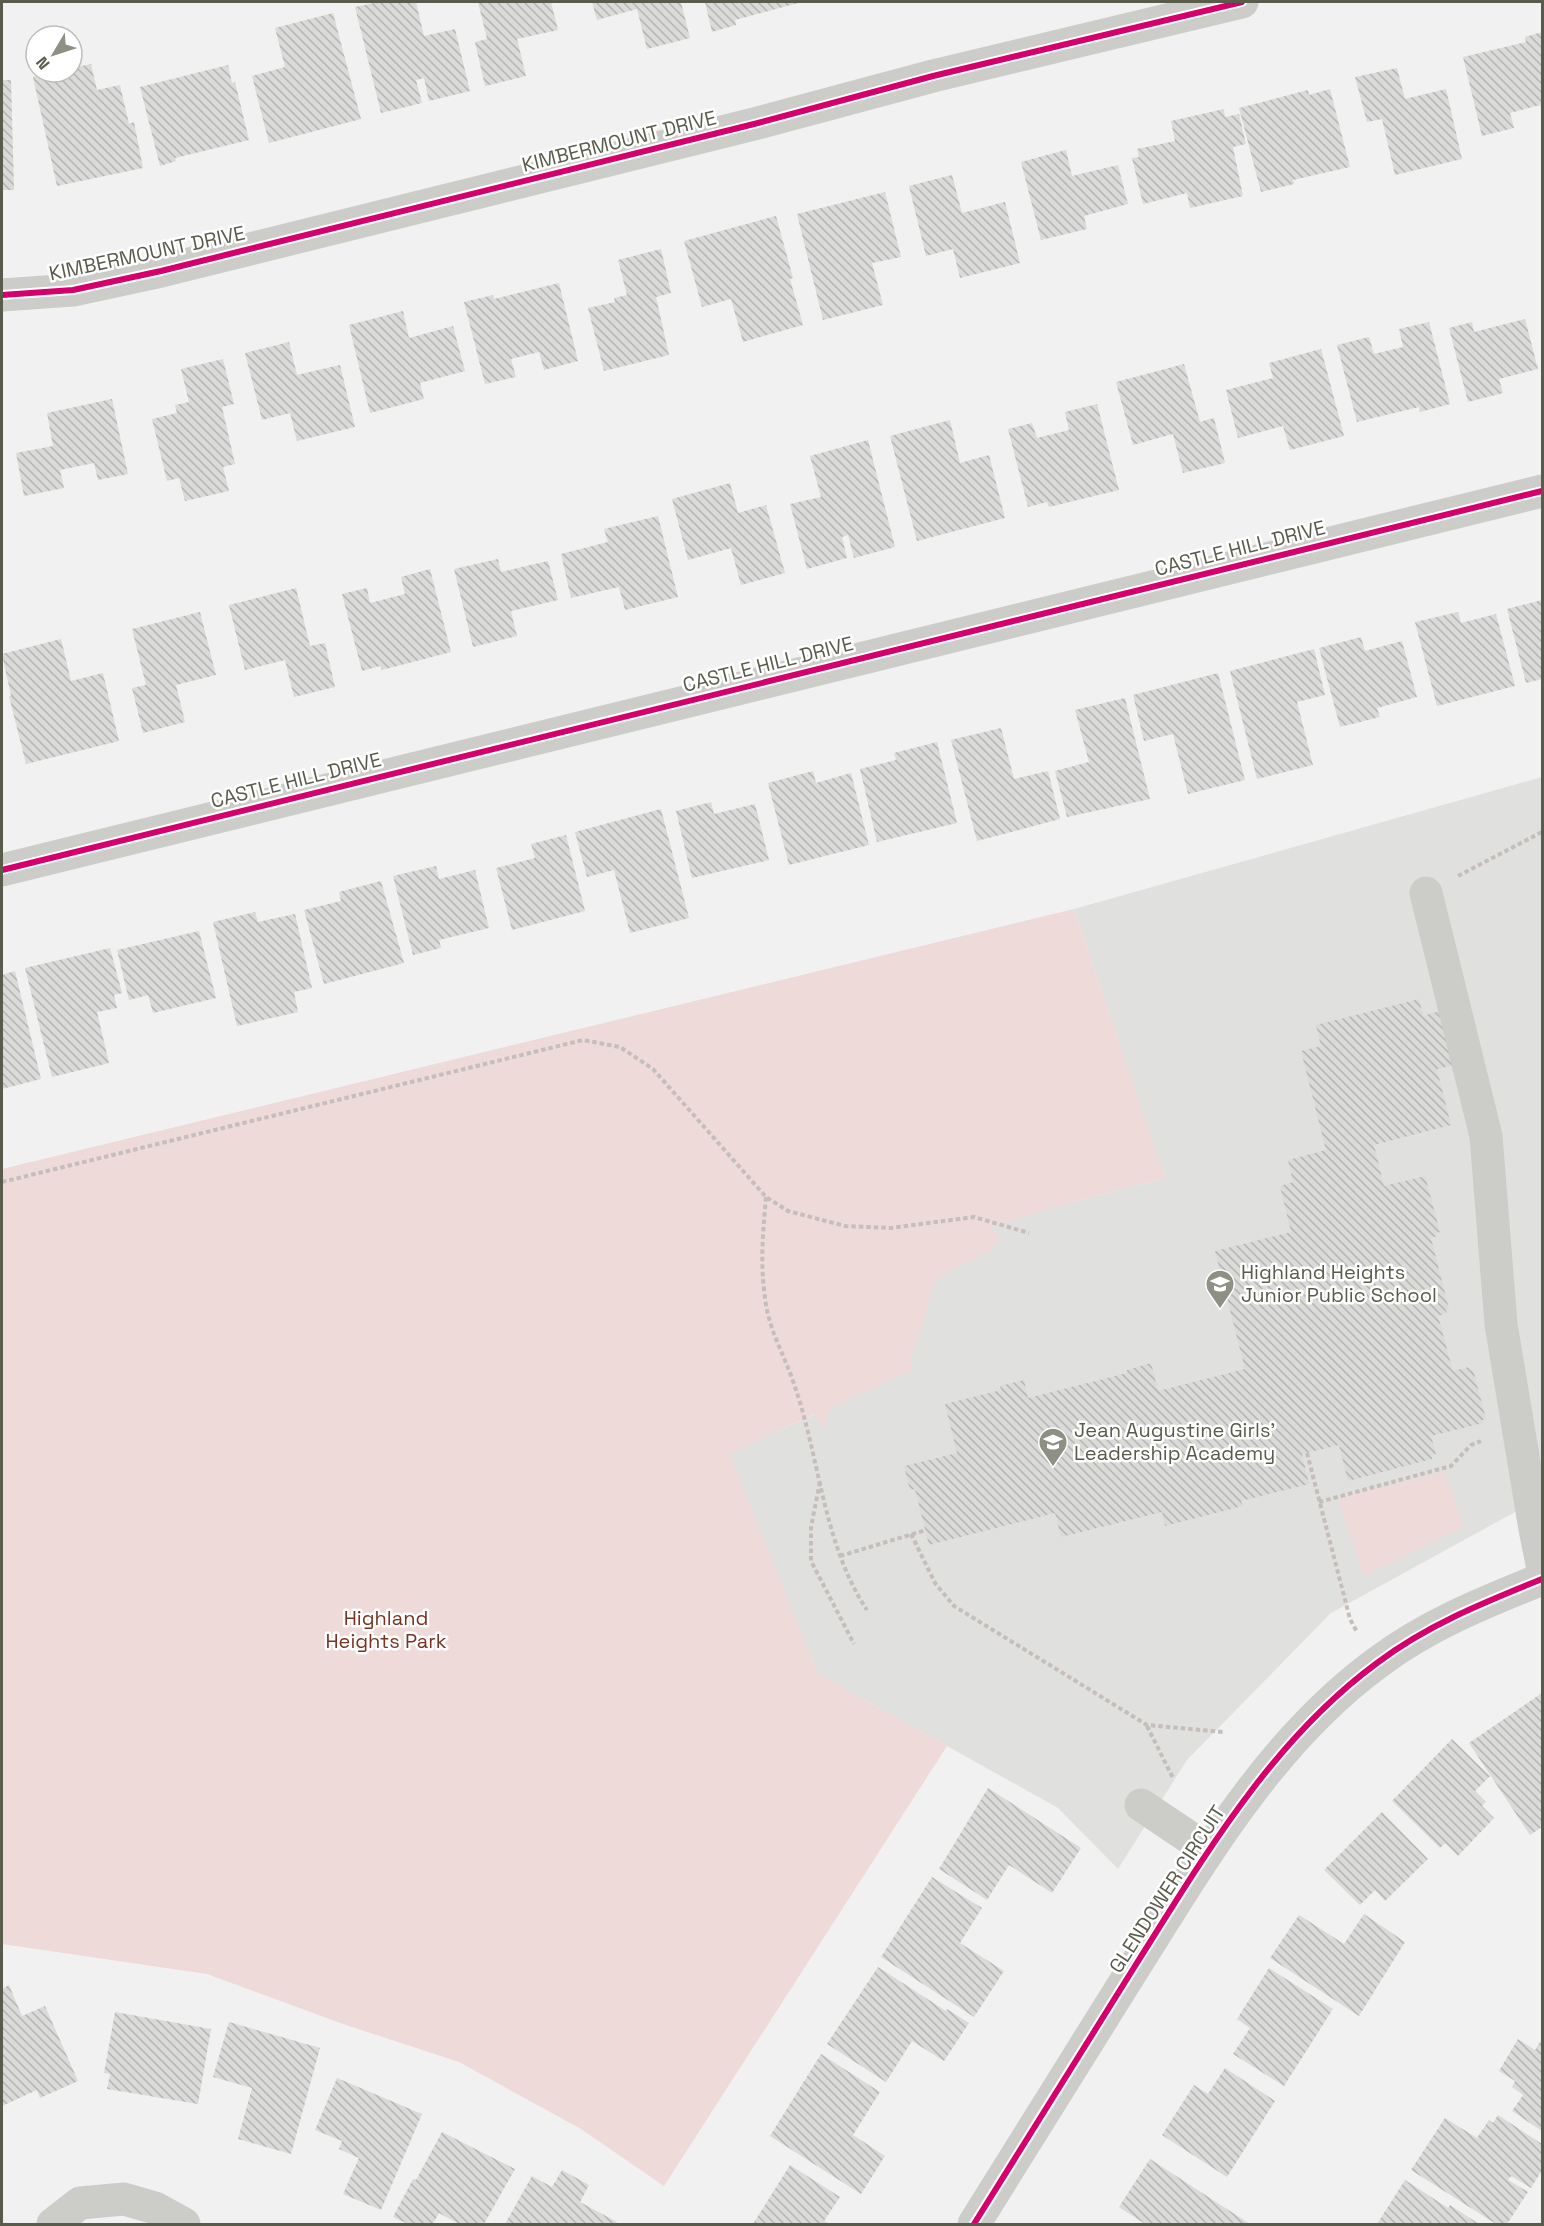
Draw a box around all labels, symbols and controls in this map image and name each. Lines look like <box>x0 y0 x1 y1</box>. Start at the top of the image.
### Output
north arrow <box>24 24 84 84</box>
text: N <box>31 52 54 74</box>
street label: KIMBERMOUNT DRIVE <box>519 104 719 178</box>
street label: KIMBERMOUNT DRIVE <box>47 220 247 286</box>
street label: CASTLE HILL DRIVE <box>1152 514 1328 582</box>
street label: CASTLE HILL DRIVE <box>680 630 856 698</box>
street label: CASTLE HILL DRIVE <box>208 746 384 814</box>
place label: Highland Heights Junior Public School <box>1241 1259 1437 1308</box>
school or university icon: Highland Heights Junior Public School <box>1204 1268 1236 1310</box>
place label: Jean Augustine Girls' Leadership Academy <box>1074 1417 1275 1466</box>
school or university icon: Jean Augustine Girls' Leadership Academy <box>1037 1426 1069 1468</box>
park label: Highland Heights Park <box>325 1605 447 1654</box>
street label: GLENDOWER CIRCUIT <box>1103 1800 1231 1978</box>

